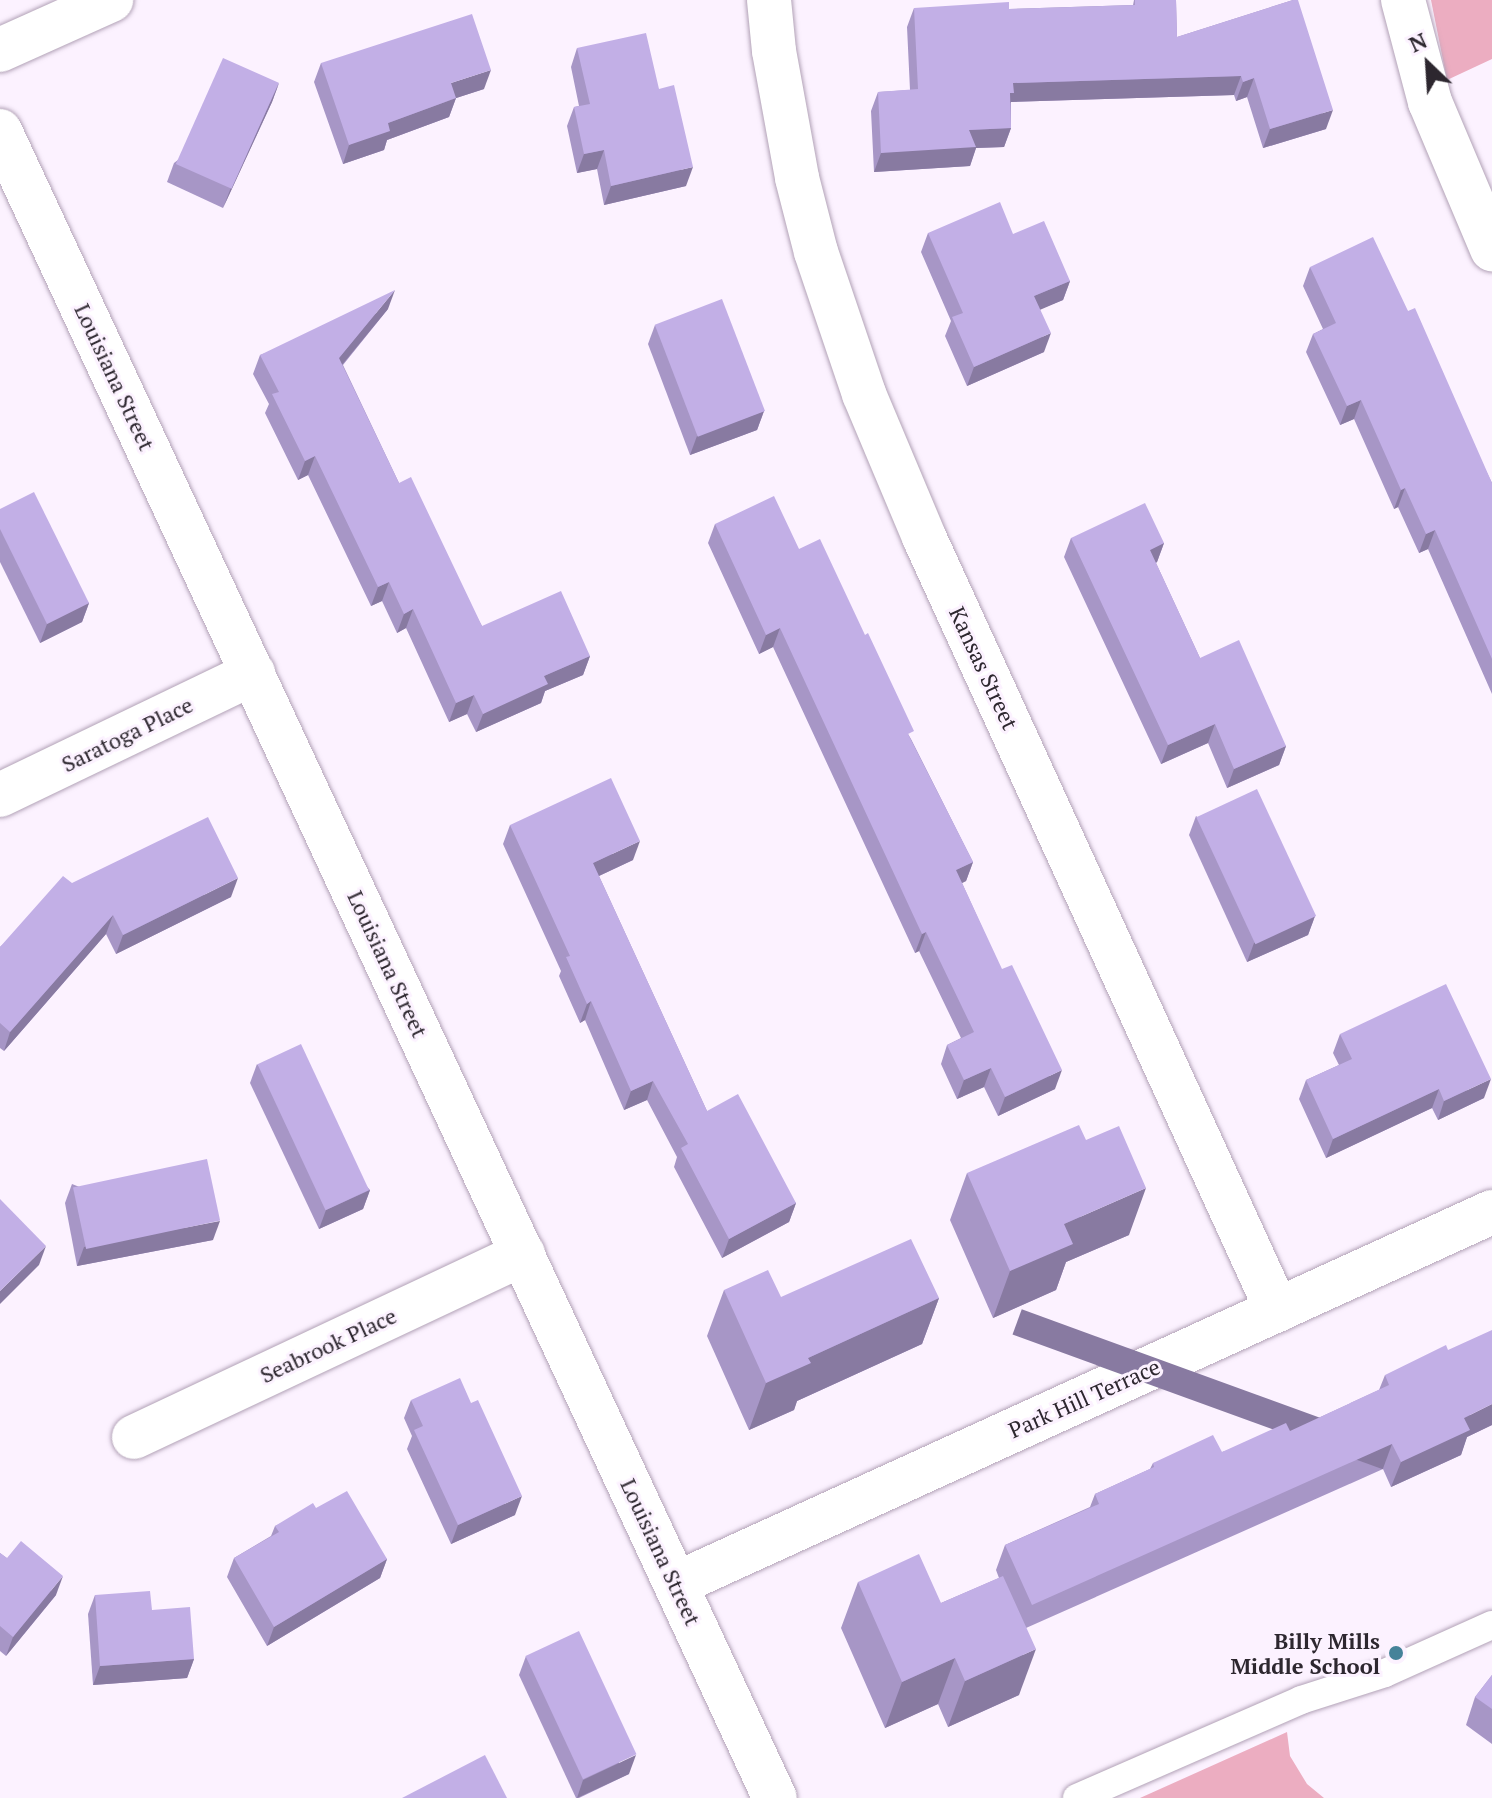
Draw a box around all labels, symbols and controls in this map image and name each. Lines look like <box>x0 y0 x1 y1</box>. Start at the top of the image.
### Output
north arrow <box>1388 24 1468 104</box>
text: N <box>1404 25 1431 58</box>
street label: Louisiana Street <box>69 299 161 455</box>
street label: Kansas Street <box>944 602 1024 734</box>
street label: Saratoga Place <box>57 691 197 777</box>
street label: Louisiana Street <box>342 886 434 1042</box>
street label: Seabrook Place <box>256 1302 400 1388</box>
street label: Park Hill Terrace <box>1004 1353 1164 1443</box>
street label: Louisiana Street <box>615 1474 707 1630</box>
place label: Billy Mills Middle School <box>1230 1627 1380 1678</box>
marker: Billy Mills Middle School <box>1387 1644 1405 1662</box>

